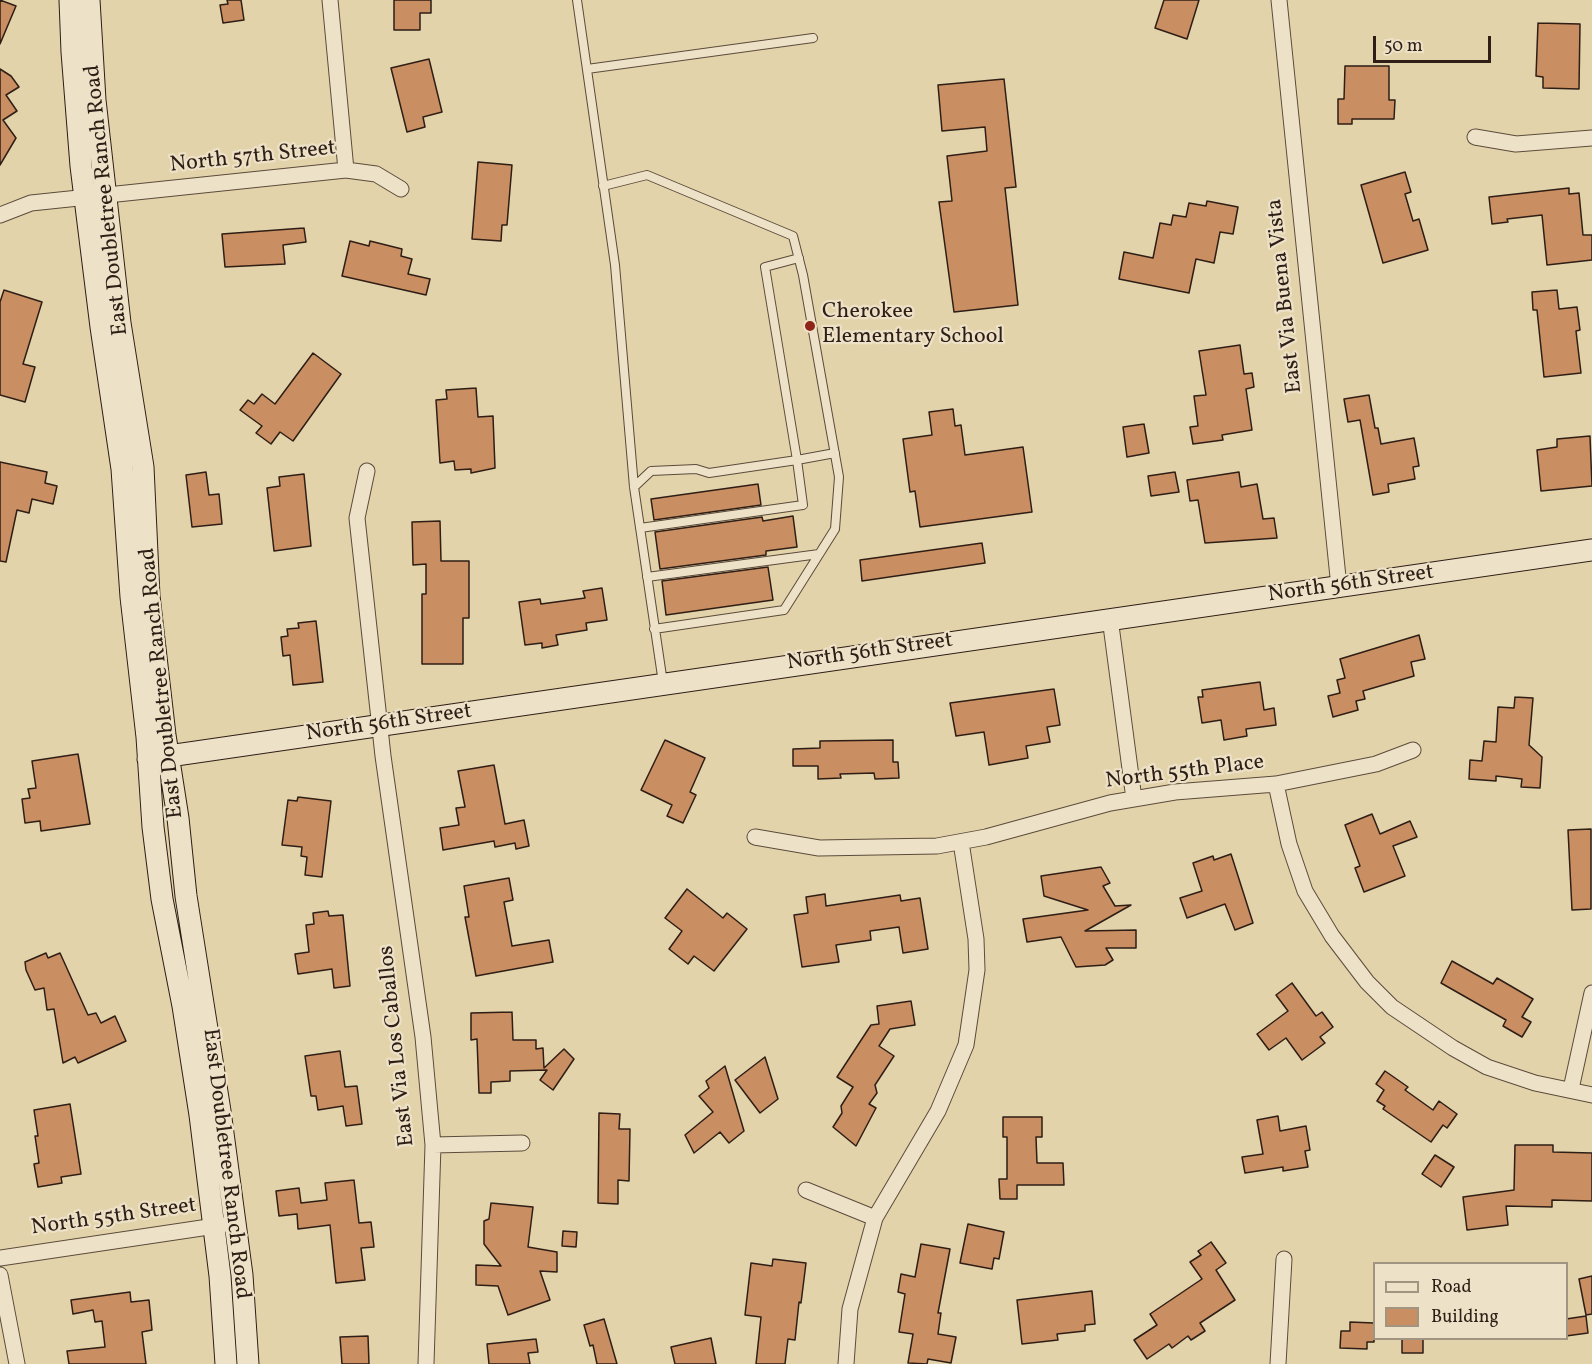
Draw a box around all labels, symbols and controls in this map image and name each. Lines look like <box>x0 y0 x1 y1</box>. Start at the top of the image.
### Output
scale bar <box>1376 24 1494 62</box>
text: 50 m <box>1384 34 1423 59</box>
street label: East Doubletree Ranch Road <box>81 63 135 337</box>
street label: North 57th Street <box>169 136 337 180</box>
street label: East Via Buena Vista <box>1263 197 1309 395</box>
place label: Cherokee Elementary School <box>822 300 1004 352</box>
marker: Cherokee Elementary School <box>803 319 817 333</box>
street label: East Doubletree Ranch Road <box>136 546 190 820</box>
street label: North 56th Street <box>1266 560 1436 610</box>
street label: North 56th Street <box>785 628 955 678</box>
street label: North 56th Street <box>304 699 474 749</box>
street label: North 55th Place <box>1104 750 1266 796</box>
street label: East Via Los Caballos <box>374 944 422 1148</box>
street label: East Doubletree Ranch Road <box>195 1027 255 1301</box>
street label: North 55th Street <box>30 1193 198 1243</box>
legend <box>1373 1262 1568 1340</box>
text: Road <box>1431 1275 1472 1300</box>
text: Building <box>1431 1305 1499 1330</box>

